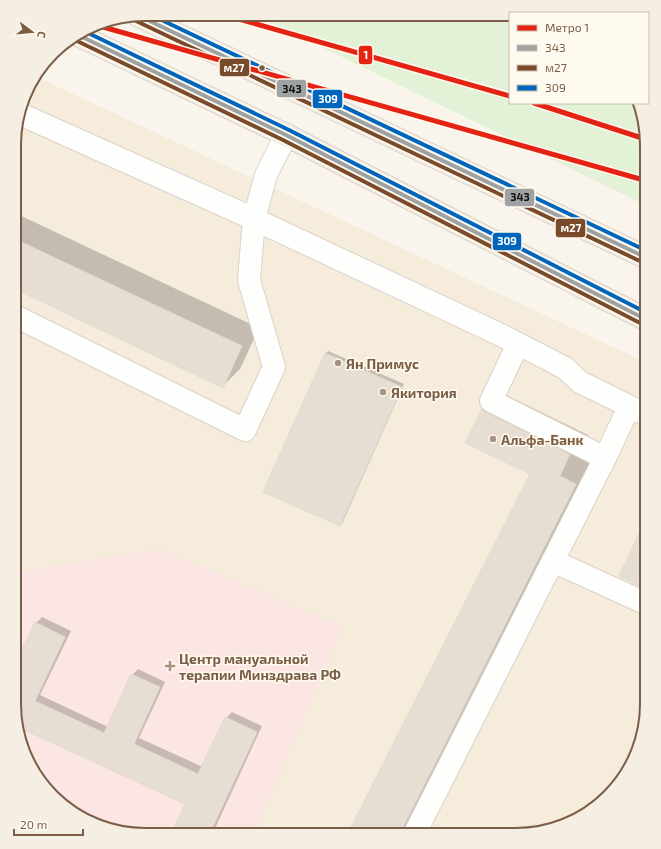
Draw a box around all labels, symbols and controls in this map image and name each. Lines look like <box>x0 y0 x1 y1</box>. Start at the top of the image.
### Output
north arrow <box>12 12 52 52</box>
legend <box>509 12 649 104</box>
text: Метро 1 <box>545 20 589 34</box>
text: С <box>35 30 49 40</box>
text: 343 <box>545 40 566 54</box>
line badge: 1 <box>358 45 373 65</box>
text: 1 <box>364 48 368 61</box>
line badge: м27 <box>219 58 250 77</box>
text: м27 <box>545 60 567 74</box>
text: м27 <box>224 61 245 74</box>
unlabelled marker <box>257 63 267 73</box>
line badge: 343 <box>276 79 307 98</box>
text: 309 <box>545 80 566 94</box>
text: 343 <box>282 82 302 95</box>
line badge: 309 <box>312 89 343 109</box>
text: 309 <box>318 92 338 105</box>
line badge: 343 <box>504 188 535 207</box>
text: 343 <box>510 190 530 203</box>
line badge: м27 <box>555 218 586 238</box>
text: м27 <box>561 221 582 234</box>
line badge: 309 <box>492 232 522 251</box>
text: 309 <box>497 234 517 247</box>
place label: Ян Примус <box>346 355 419 372</box>
marker: Ян Примус <box>333 358 343 368</box>
place label: Якитория <box>391 384 457 401</box>
marker: Якитория <box>378 387 388 397</box>
place label: Альфа-Банк <box>501 431 584 448</box>
marker: Альфа-Банк <box>488 434 498 444</box>
place label: Центр мануальной терапии Минздрава РФ <box>179 650 341 683</box>
marker: Центр мануальной терапии Минздрава РФ <box>164 660 176 672</box>
scale bar <box>14 811 83 837</box>
text: 20 m <box>20 817 47 831</box>

